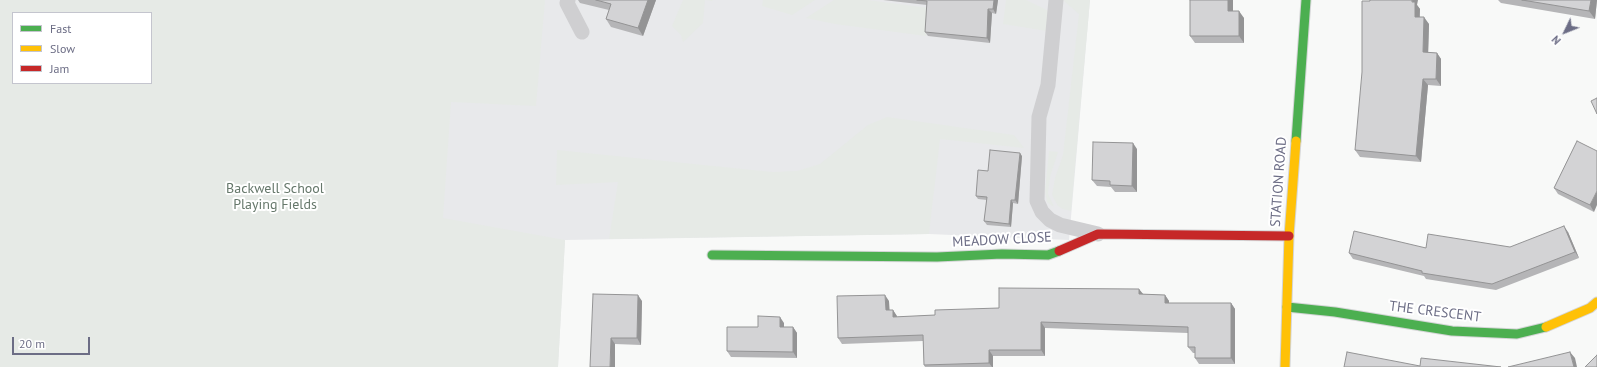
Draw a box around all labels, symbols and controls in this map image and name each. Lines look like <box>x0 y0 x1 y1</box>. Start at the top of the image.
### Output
legend <box>12 12 152 84</box>
north arrow <box>1545 12 1585 52</box>
text: Fast <box>50 21 71 36</box>
text: N <box>1549 33 1564 48</box>
text: Slow <box>50 41 75 56</box>
text: Jam <box>50 61 69 76</box>
street label: STATION ROAD <box>1267 136 1291 228</box>
park label: Backwell School Playing Fields <box>226 181 324 214</box>
street label: MEADOW CLOSE <box>952 229 1052 251</box>
street label: THE CRESCENT <box>1388 298 1482 326</box>
scale bar <box>14 329 92 355</box>
text: 20 m <box>19 336 45 351</box>

